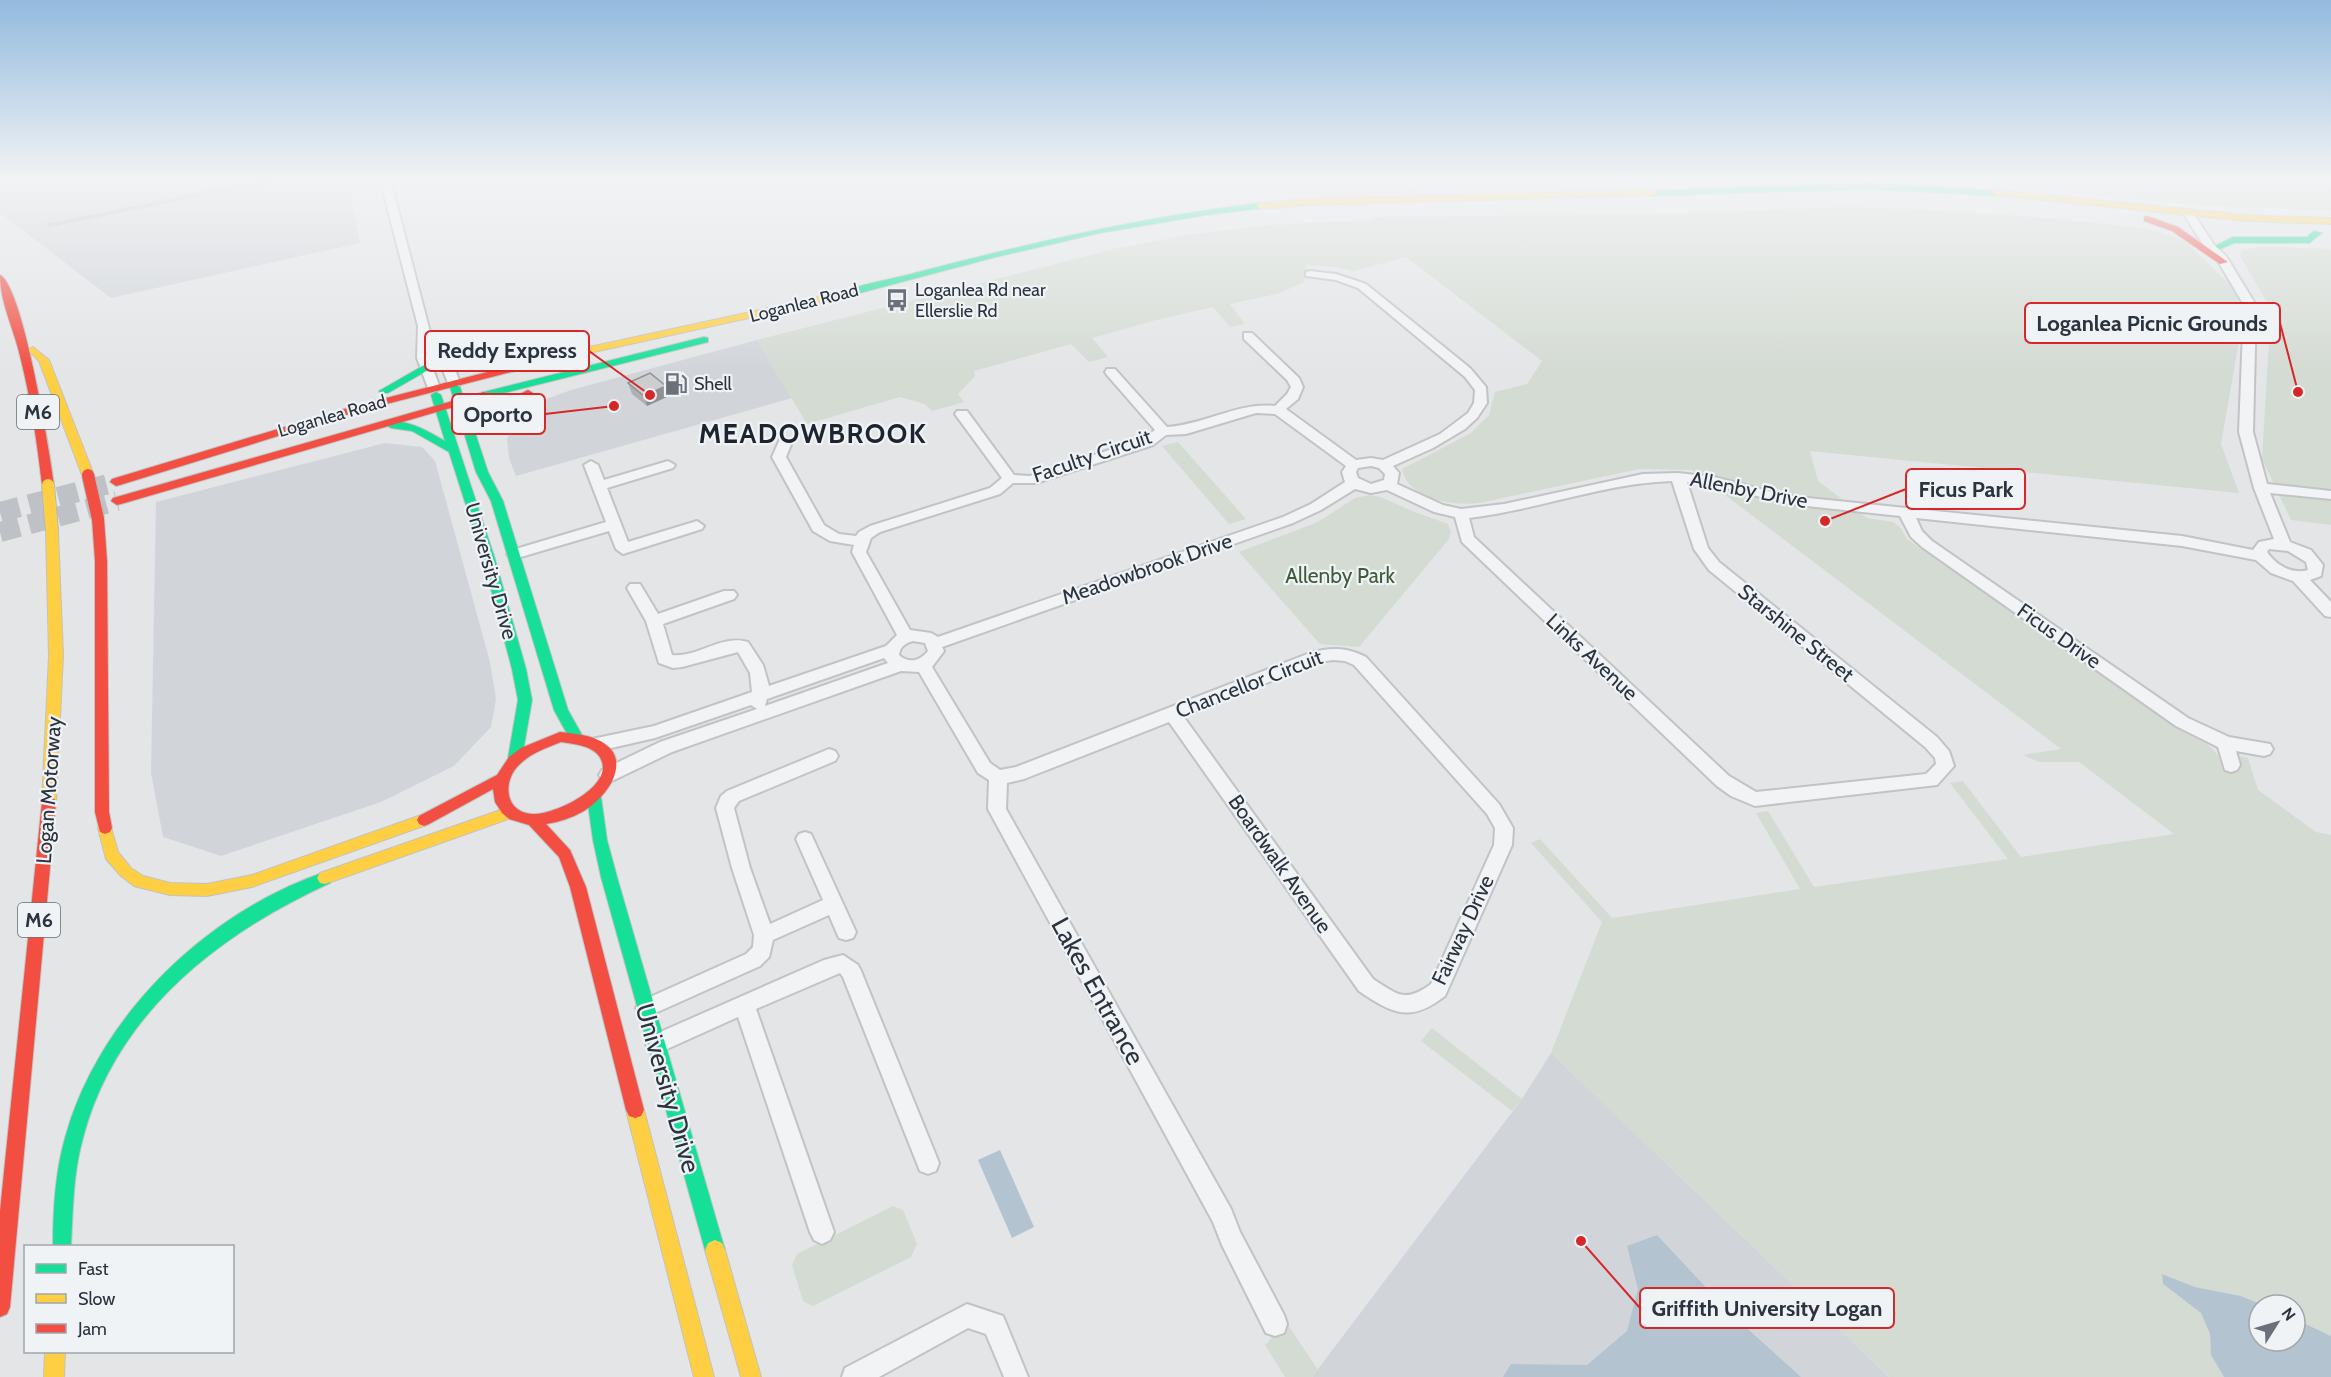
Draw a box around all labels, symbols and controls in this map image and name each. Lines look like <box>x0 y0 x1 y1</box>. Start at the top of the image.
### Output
street label: Loganlea Road <box>747 279 861 327</box>
place label: Loganlea Rd near Ellerslie Rd <box>915 279 1046 322</box>
bus stop icon: Loganlea Rd near Ellerslie Rd <box>884 287 910 313</box>
callout: Loganlea Picnic Grounds <box>2025 303 2280 343</box>
text: Loganlea Picnic Grounds <box>2036 310 2268 337</box>
callout: Reddy Express <box>425 331 589 371</box>
text: Reddy Express <box>437 337 577 364</box>
fuel station icon: Shell <box>663 371 689 397</box>
place label: Shell <box>694 373 733 395</box>
street label: Loganlea Road <box>275 390 389 442</box>
callout: Oporto <box>452 394 545 434</box>
road number: M6 <box>17 395 59 429</box>
text: Oporto <box>463 401 533 428</box>
district label: MEADOWBROOK <box>699 417 927 450</box>
street label: Faculty Circuit <box>1029 424 1155 488</box>
street label: Allenby Drive <box>1688 466 1810 513</box>
callout: Ficus Park <box>1906 469 2025 509</box>
text: Ficus Park <box>1919 476 2014 503</box>
street label: University Drive <box>460 500 523 642</box>
street label: Meadowbrook Drive <box>1058 528 1235 609</box>
park label: Allenby Park <box>1285 563 1395 588</box>
street label: Starshine Street <box>1733 578 1859 687</box>
street label: Ficus Drive <box>2013 598 2106 674</box>
street label: Links Avenue <box>1541 608 1644 706</box>
street label: Chancellor Circuit <box>1172 644 1326 723</box>
street label: Logan Motorway <box>31 715 66 864</box>
street label: Boardwalk Avenue <box>1223 790 1338 938</box>
street label: Fairway Drive <box>1426 871 1499 989</box>
road number: M6 <box>18 903 60 937</box>
street label: Lakes Entrance <box>1044 912 1152 1070</box>
street label: University Drive <box>629 1000 707 1176</box>
legend <box>24 1245 234 1353</box>
text: Fast <box>78 1258 109 1280</box>
text: Slow <box>78 1288 115 1310</box>
callout: Griffith University Logan <box>1640 1288 1894 1328</box>
north arrow <box>2247 1293 2307 1353</box>
text: Griffith University Logan <box>1652 1295 1882 1322</box>
text: N <box>2278 1304 2300 1325</box>
text: Jam <box>77 1318 107 1340</box>

